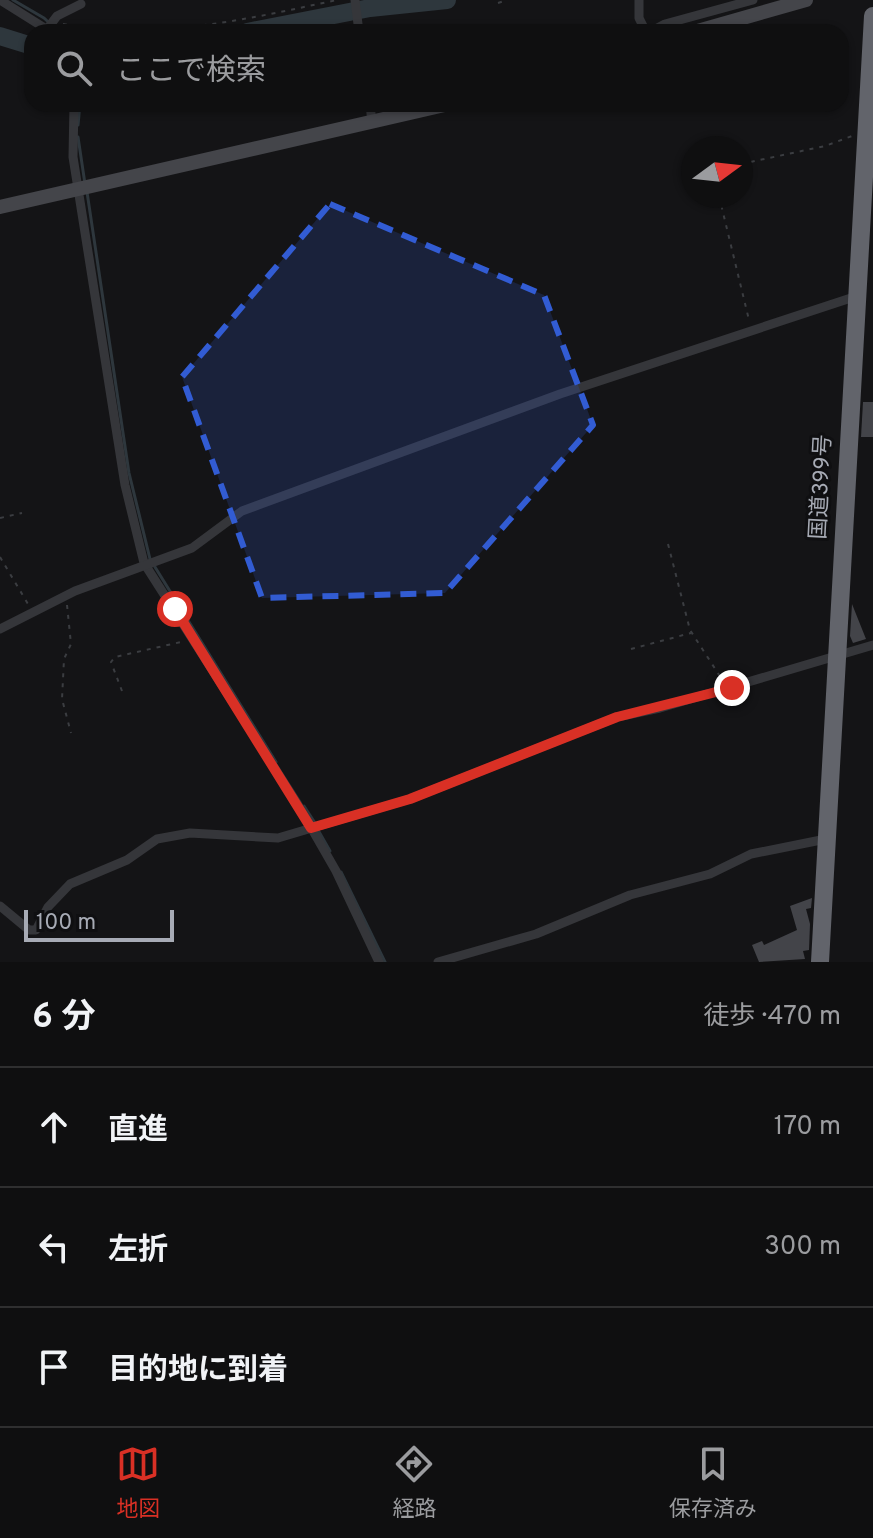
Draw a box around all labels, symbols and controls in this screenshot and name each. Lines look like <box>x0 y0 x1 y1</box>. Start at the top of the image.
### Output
search box <box>24 24 849 112</box>
icon: search <box>52 46 96 90</box>
text: ここで検索 <box>116 54 266 91</box>
north arrow <box>681 136 753 208</box>
street label: 国道399号 <box>806 434 838 540</box>
route start <box>157 591 193 627</box>
route end <box>714 670 750 706</box>
scale bar <box>24 906 174 942</box>
text: 100 m <box>36 910 96 937</box>
text: 6 分 <box>32 997 95 1040</box>
text: 徒歩 · 470 m <box>703 1001 841 1034</box>
icon: ahead <box>32 1105 76 1149</box>
text: 170 m <box>774 1111 841 1144</box>
text: 直進 <box>108 1113 168 1150</box>
icon: left <box>32 1225 76 1269</box>
text: 300 m <box>764 1231 841 1264</box>
text: 左折 <box>108 1233 168 1270</box>
icon: arrive <box>32 1345 76 1389</box>
text: 目的地に到着 <box>108 1353 288 1390</box>
tab: 地図 <box>116 1442 160 1524</box>
tab: 経路 <box>392 1442 437 1524</box>
tab: 保存済み <box>669 1442 757 1524</box>

